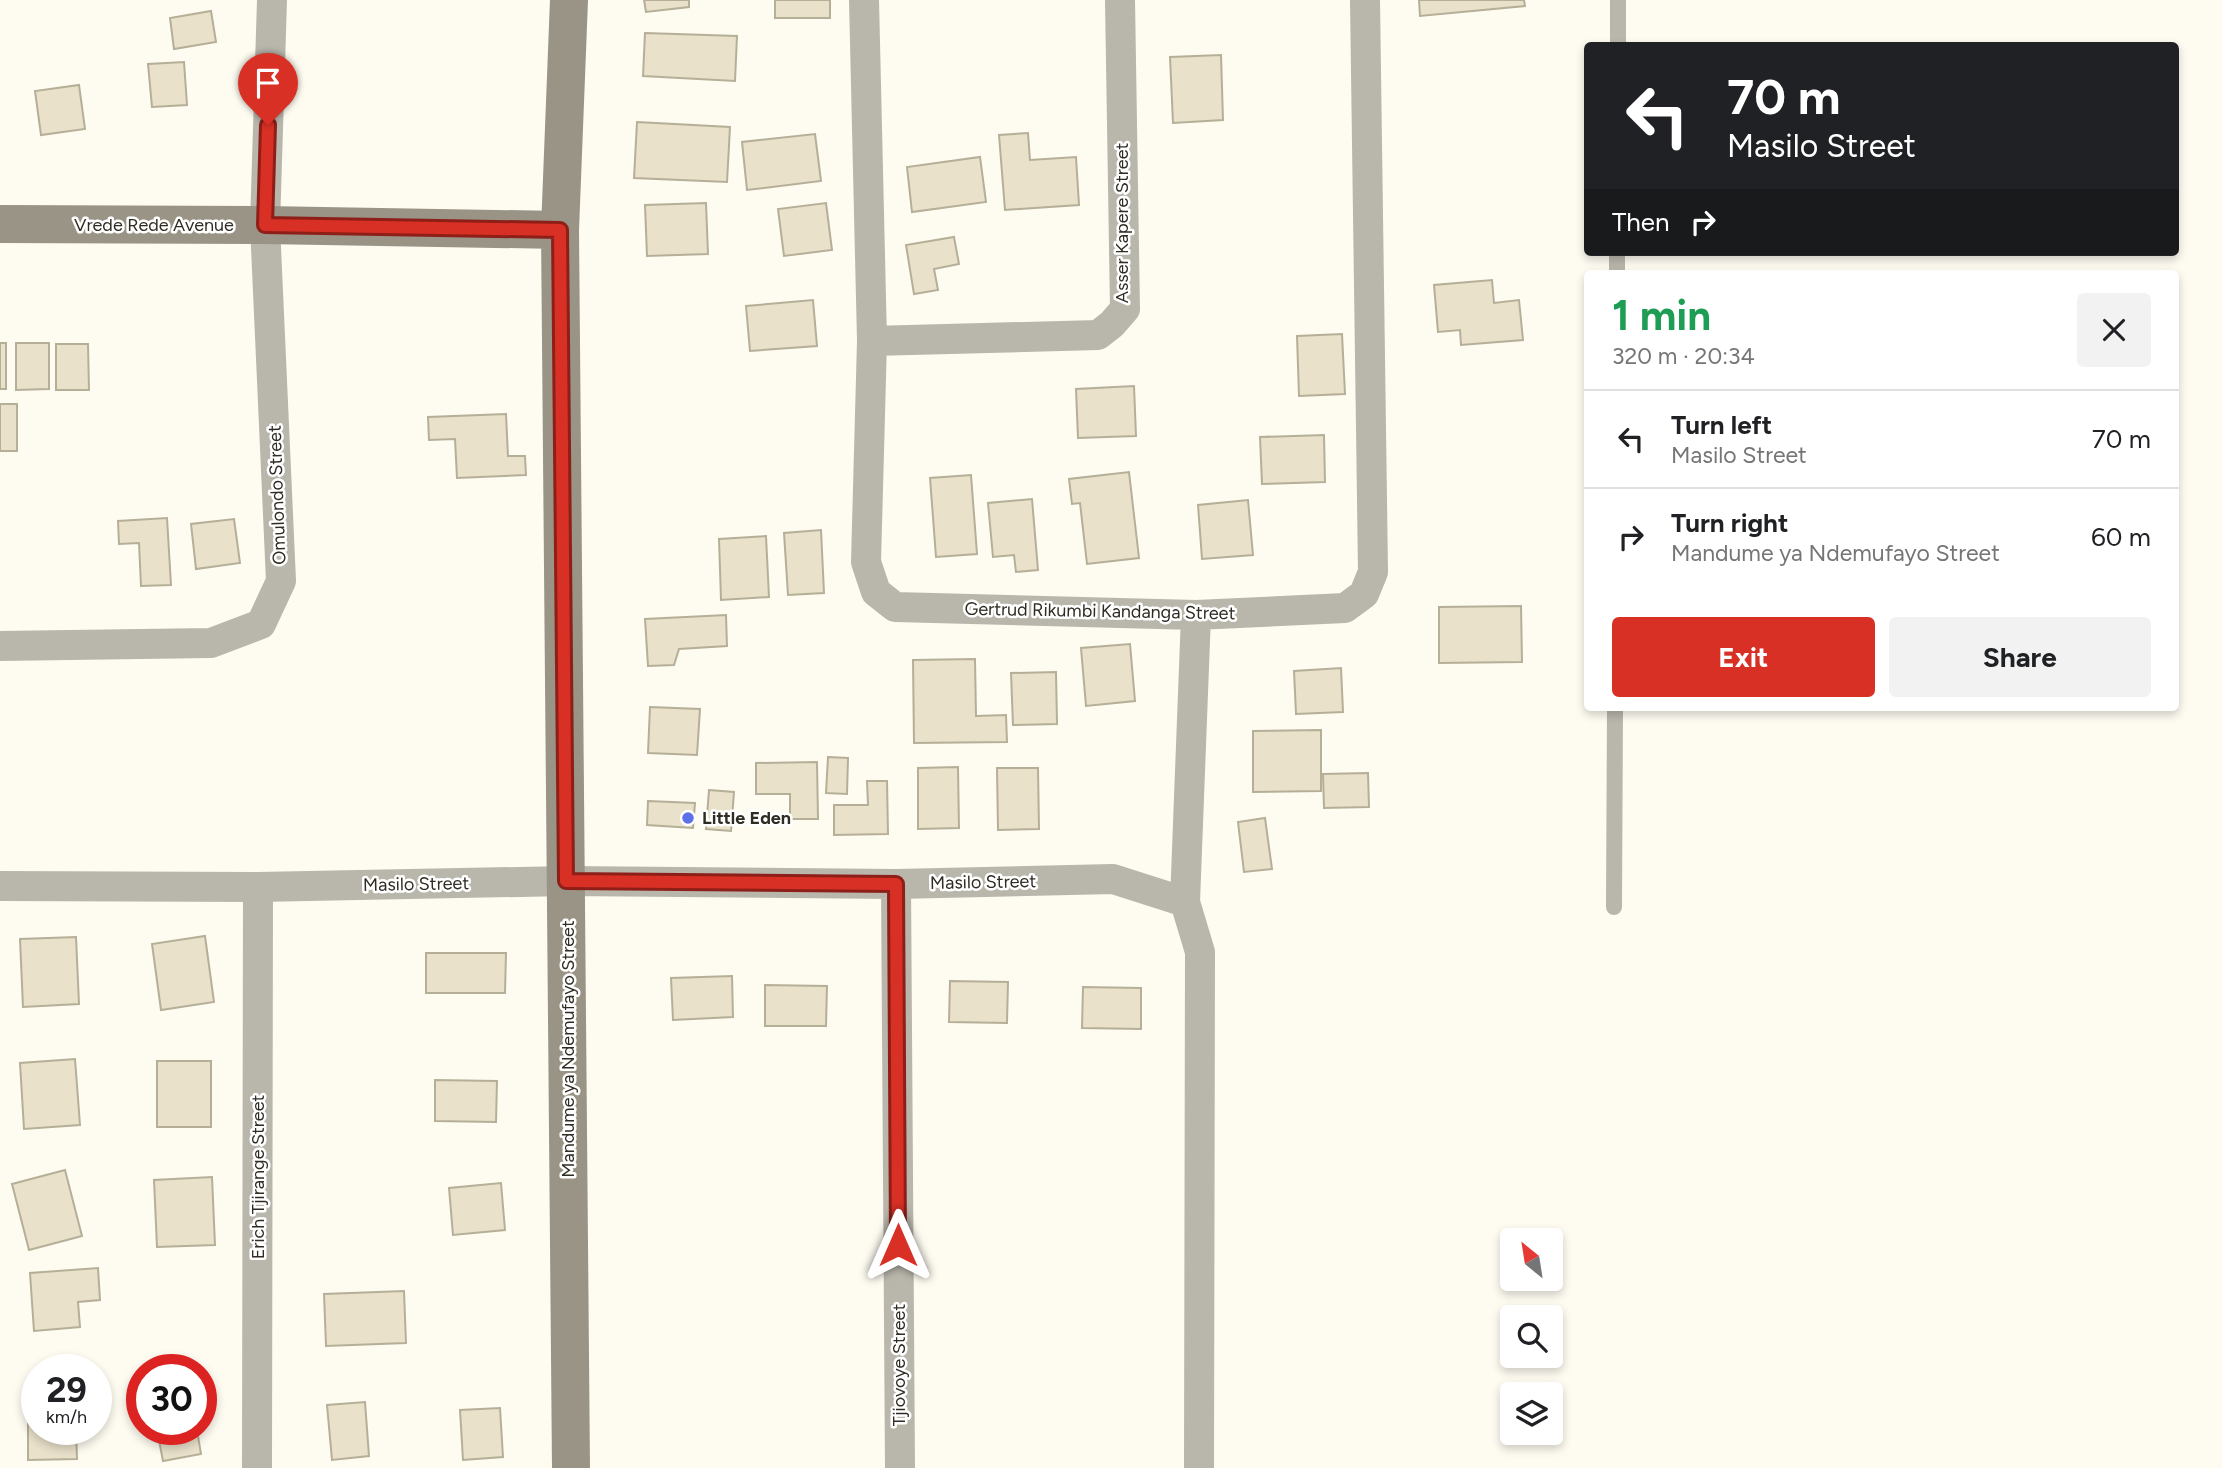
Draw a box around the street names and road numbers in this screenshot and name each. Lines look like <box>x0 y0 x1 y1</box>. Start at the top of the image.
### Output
street label: Asser Kapere Street <box>1111 143 1133 303</box>
street label: Vrede Rede Avenue <box>74 214 234 236</box>
street label: Omulondo Street <box>264 425 290 565</box>
street label: Gertrud Rikumbi Kandanga Street <box>965 598 1236 624</box>
street label: Masilo Street <box>930 870 1036 894</box>
street label: Masilo Street <box>363 872 469 896</box>
street label: Mandume ya Ndemufayo Street <box>557 920 579 1178</box>
street label: Erich Tjirange Street <box>247 1094 269 1259</box>
street label: Tjiovoye Street <box>888 1304 910 1426</box>

